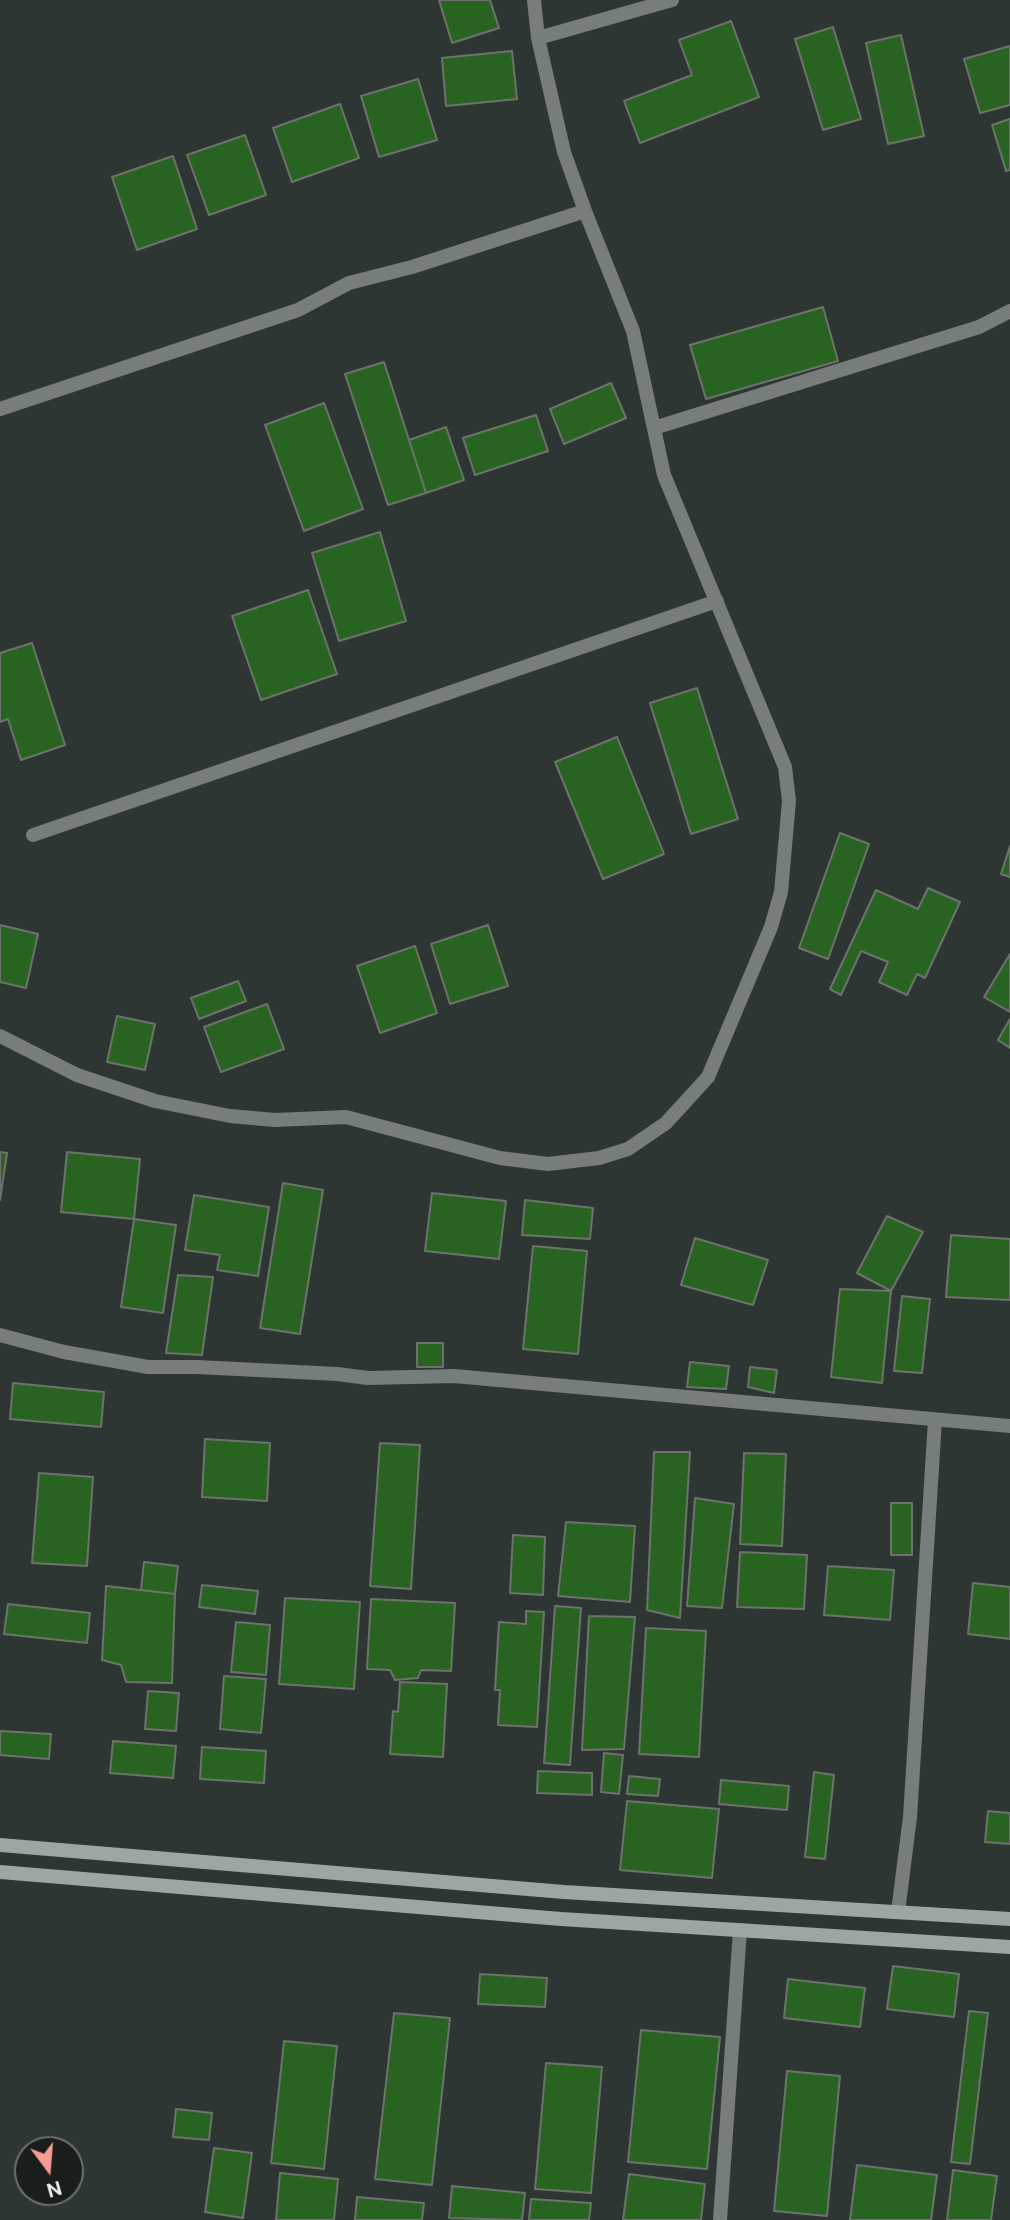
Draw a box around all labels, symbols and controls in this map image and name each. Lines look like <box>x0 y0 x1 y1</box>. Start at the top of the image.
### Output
north arrow <box>14 2136 84 2206</box>
text: N <box>44 2177 64 2202</box>

